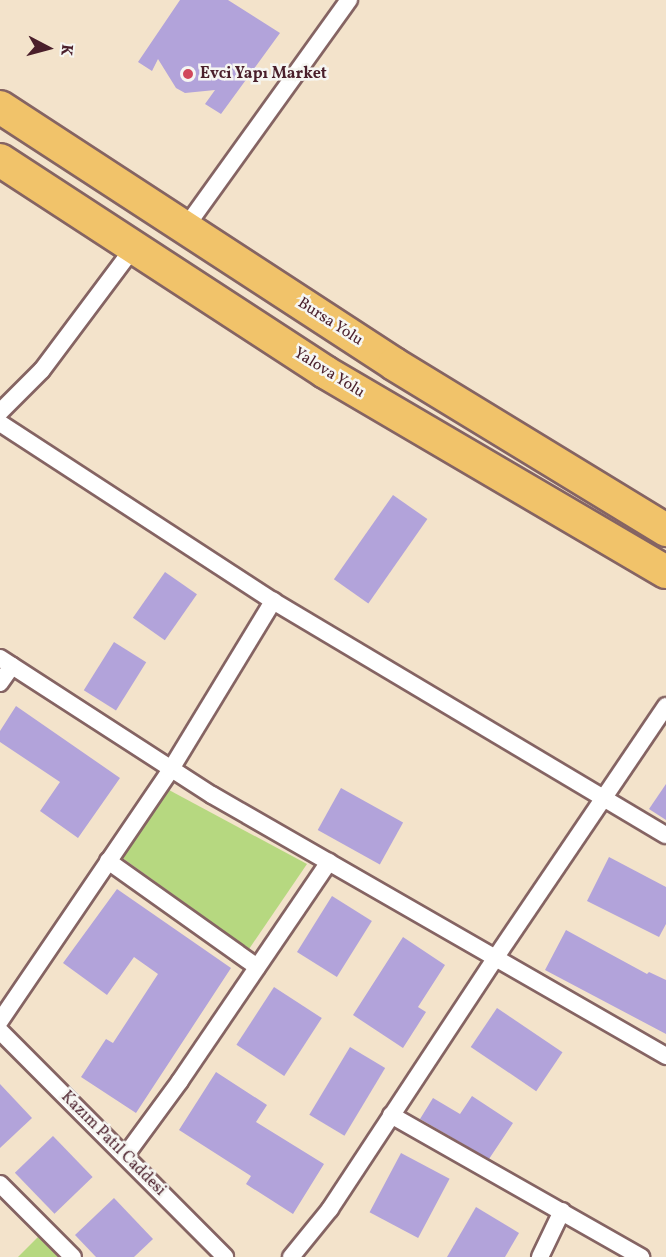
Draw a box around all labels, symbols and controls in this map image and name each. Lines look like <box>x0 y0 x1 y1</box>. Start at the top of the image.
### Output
north arrow <box>18 18 78 78</box>
text: K <box>54 43 77 57</box>
place label: Evci Yapı Market <box>200 64 327 84</box>
marker: Evci Yapı Market <box>181 67 195 81</box>
street label: Bursa Yolu <box>294 294 366 350</box>
street label: Yalova Yolu <box>290 344 368 402</box>
street label: Kazım Patıl Caddesi <box>57 1088 169 1200</box>

